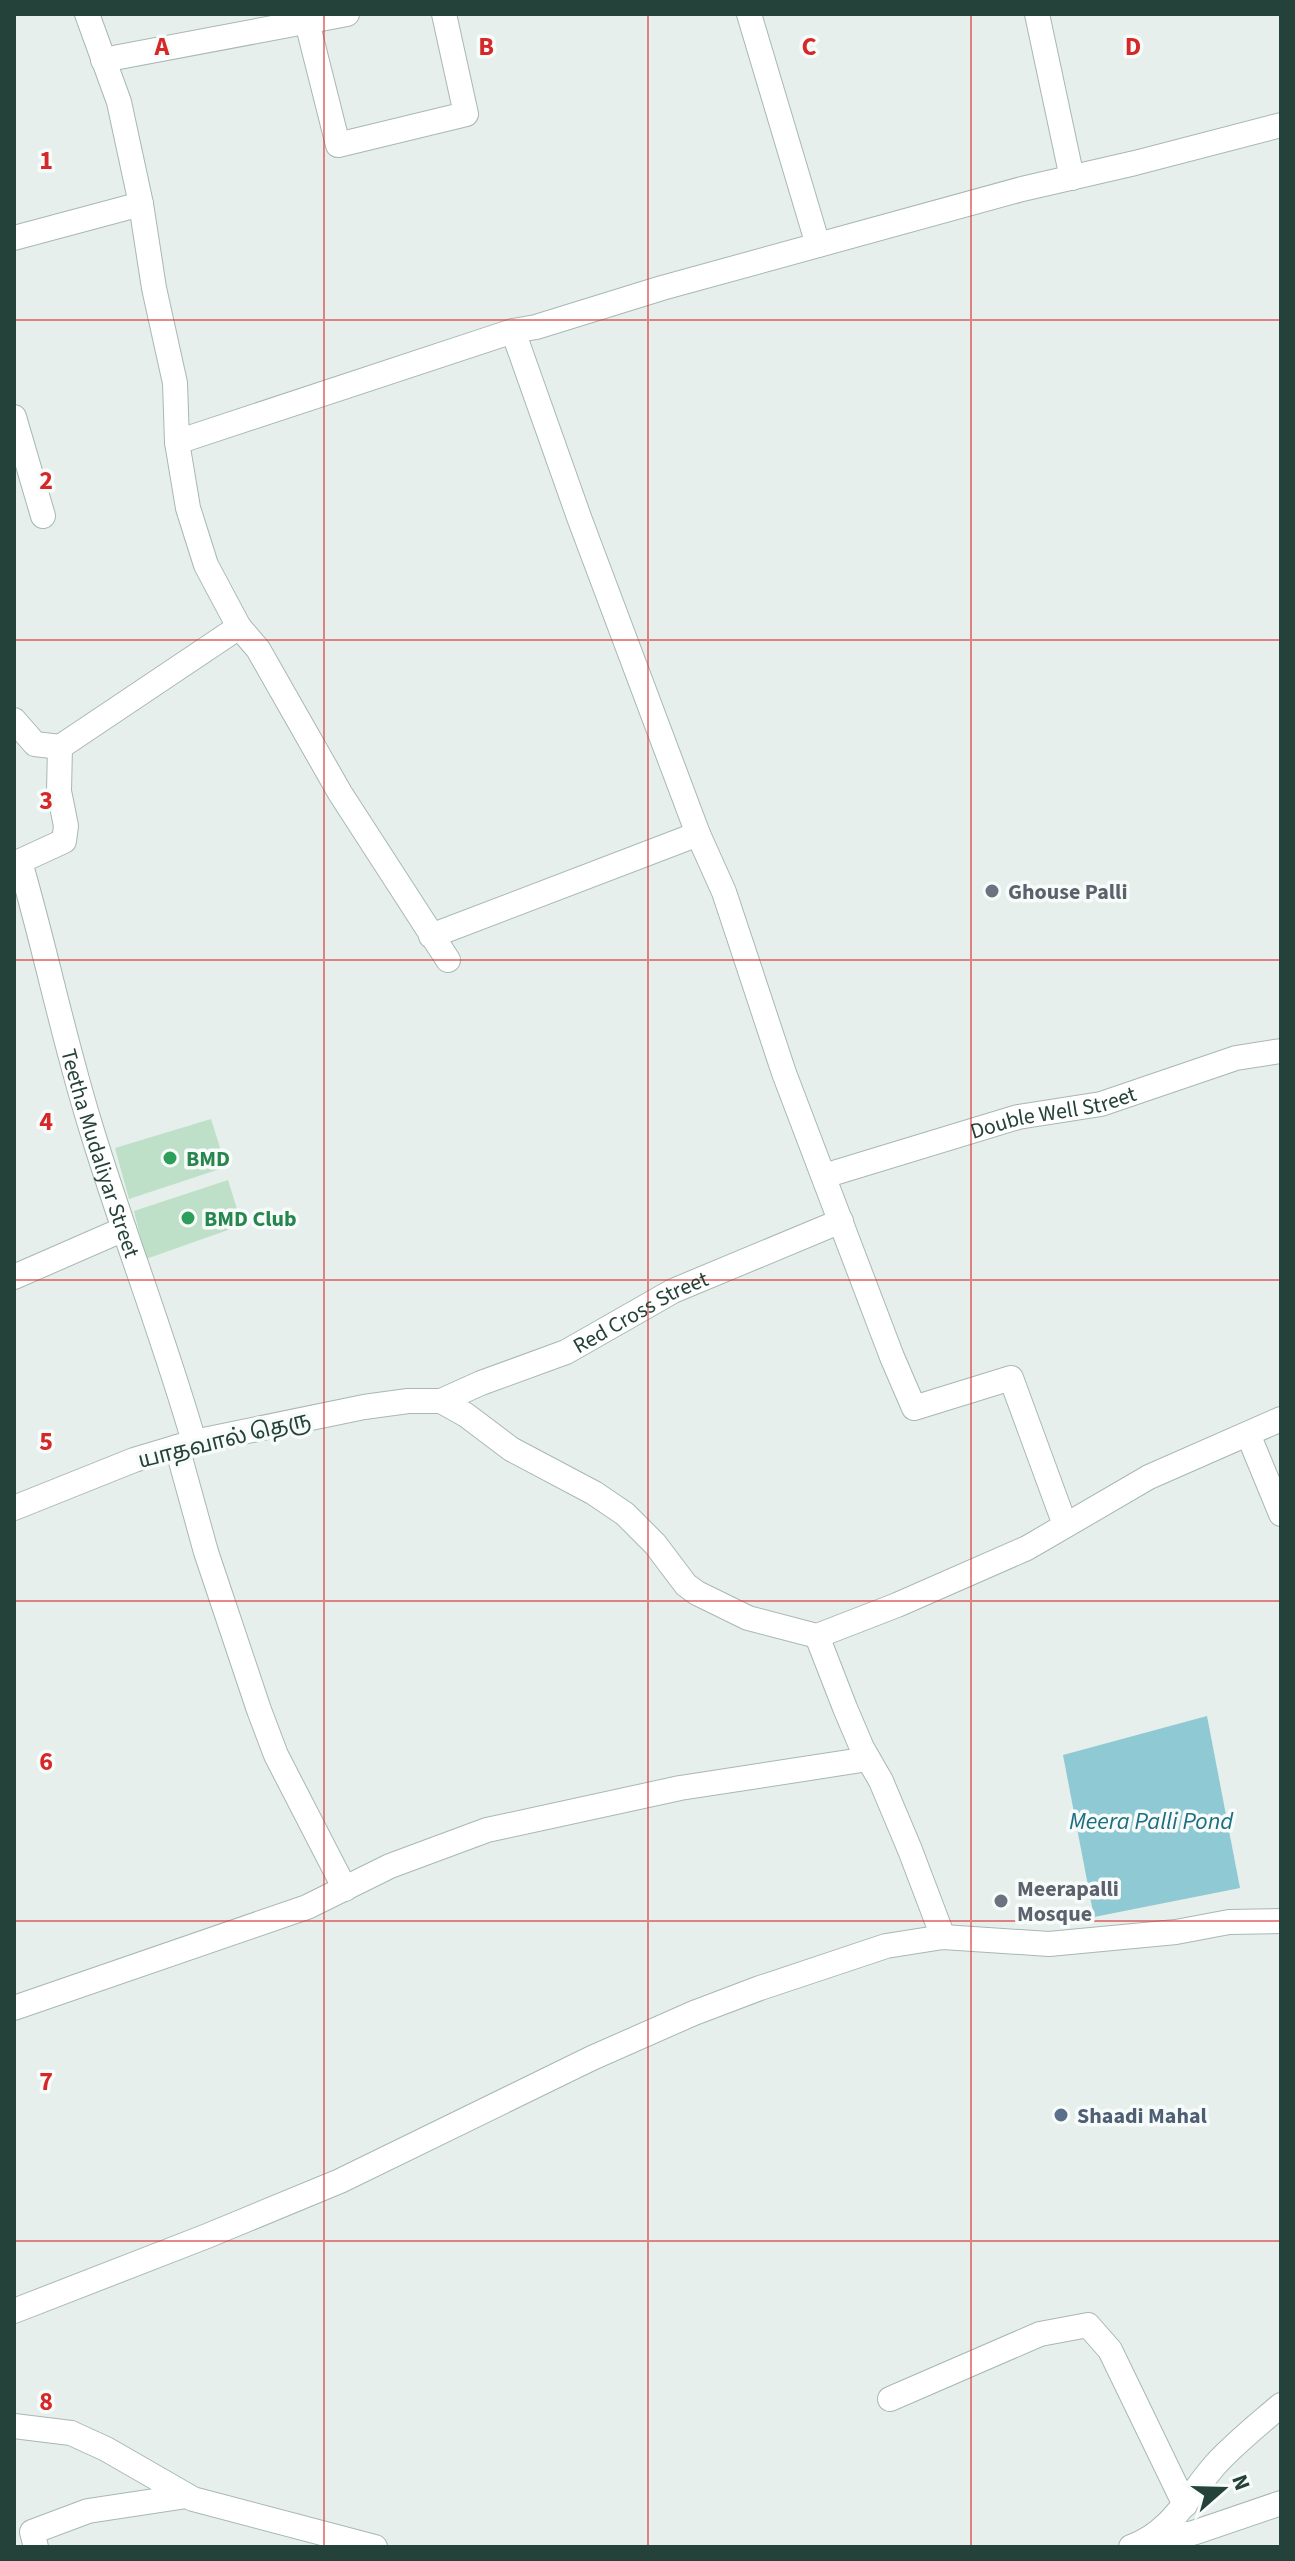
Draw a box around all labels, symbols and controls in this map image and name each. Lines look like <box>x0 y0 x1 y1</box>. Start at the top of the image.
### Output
text: A <box>154 28 171 65</box>
text: B <box>478 28 494 65</box>
text: C <box>801 28 817 65</box>
text: D <box>1125 28 1141 65</box>
text: 1 <box>39 142 53 179</box>
text: 2 <box>39 462 53 499</box>
text: 3 <box>39 782 53 819</box>
place label: Ghouse Palli <box>1008 876 1127 908</box>
marker: Ghouse Palli <box>983 882 1001 900</box>
street label: Teetha Mudaliyar Street <box>52 1045 148 1263</box>
street label: Double Well Street <box>966 1078 1141 1148</box>
text: 4 <box>39 1103 53 1140</box>
place label: BMD <box>186 1143 230 1175</box>
marker: BMD <box>161 1149 179 1167</box>
place label: BMD Club <box>204 1203 297 1235</box>
marker: BMD Club <box>179 1209 197 1227</box>
street label: Red Cross Street <box>567 1263 714 1362</box>
street label: யாதவால் தெரு <box>135 1403 314 1477</box>
text: 5 <box>39 1423 53 1460</box>
text: 6 <box>39 1743 53 1780</box>
water label: Meera Palli Pond <box>1069 1804 1234 1839</box>
place label: Meerapalli Mosque <box>1017 1873 1119 1930</box>
marker: Meerapalli Mosque <box>992 1892 1010 1910</box>
text: 7 <box>39 2063 53 2100</box>
place label: Shaadi Mahal <box>1077 2100 1208 2132</box>
marker: Shaadi Mahal <box>1052 2106 1070 2124</box>
text: 8 <box>39 2383 53 2420</box>
north arrow <box>1183 2449 1263 2529</box>
text: N <box>1223 2470 1258 2495</box>

